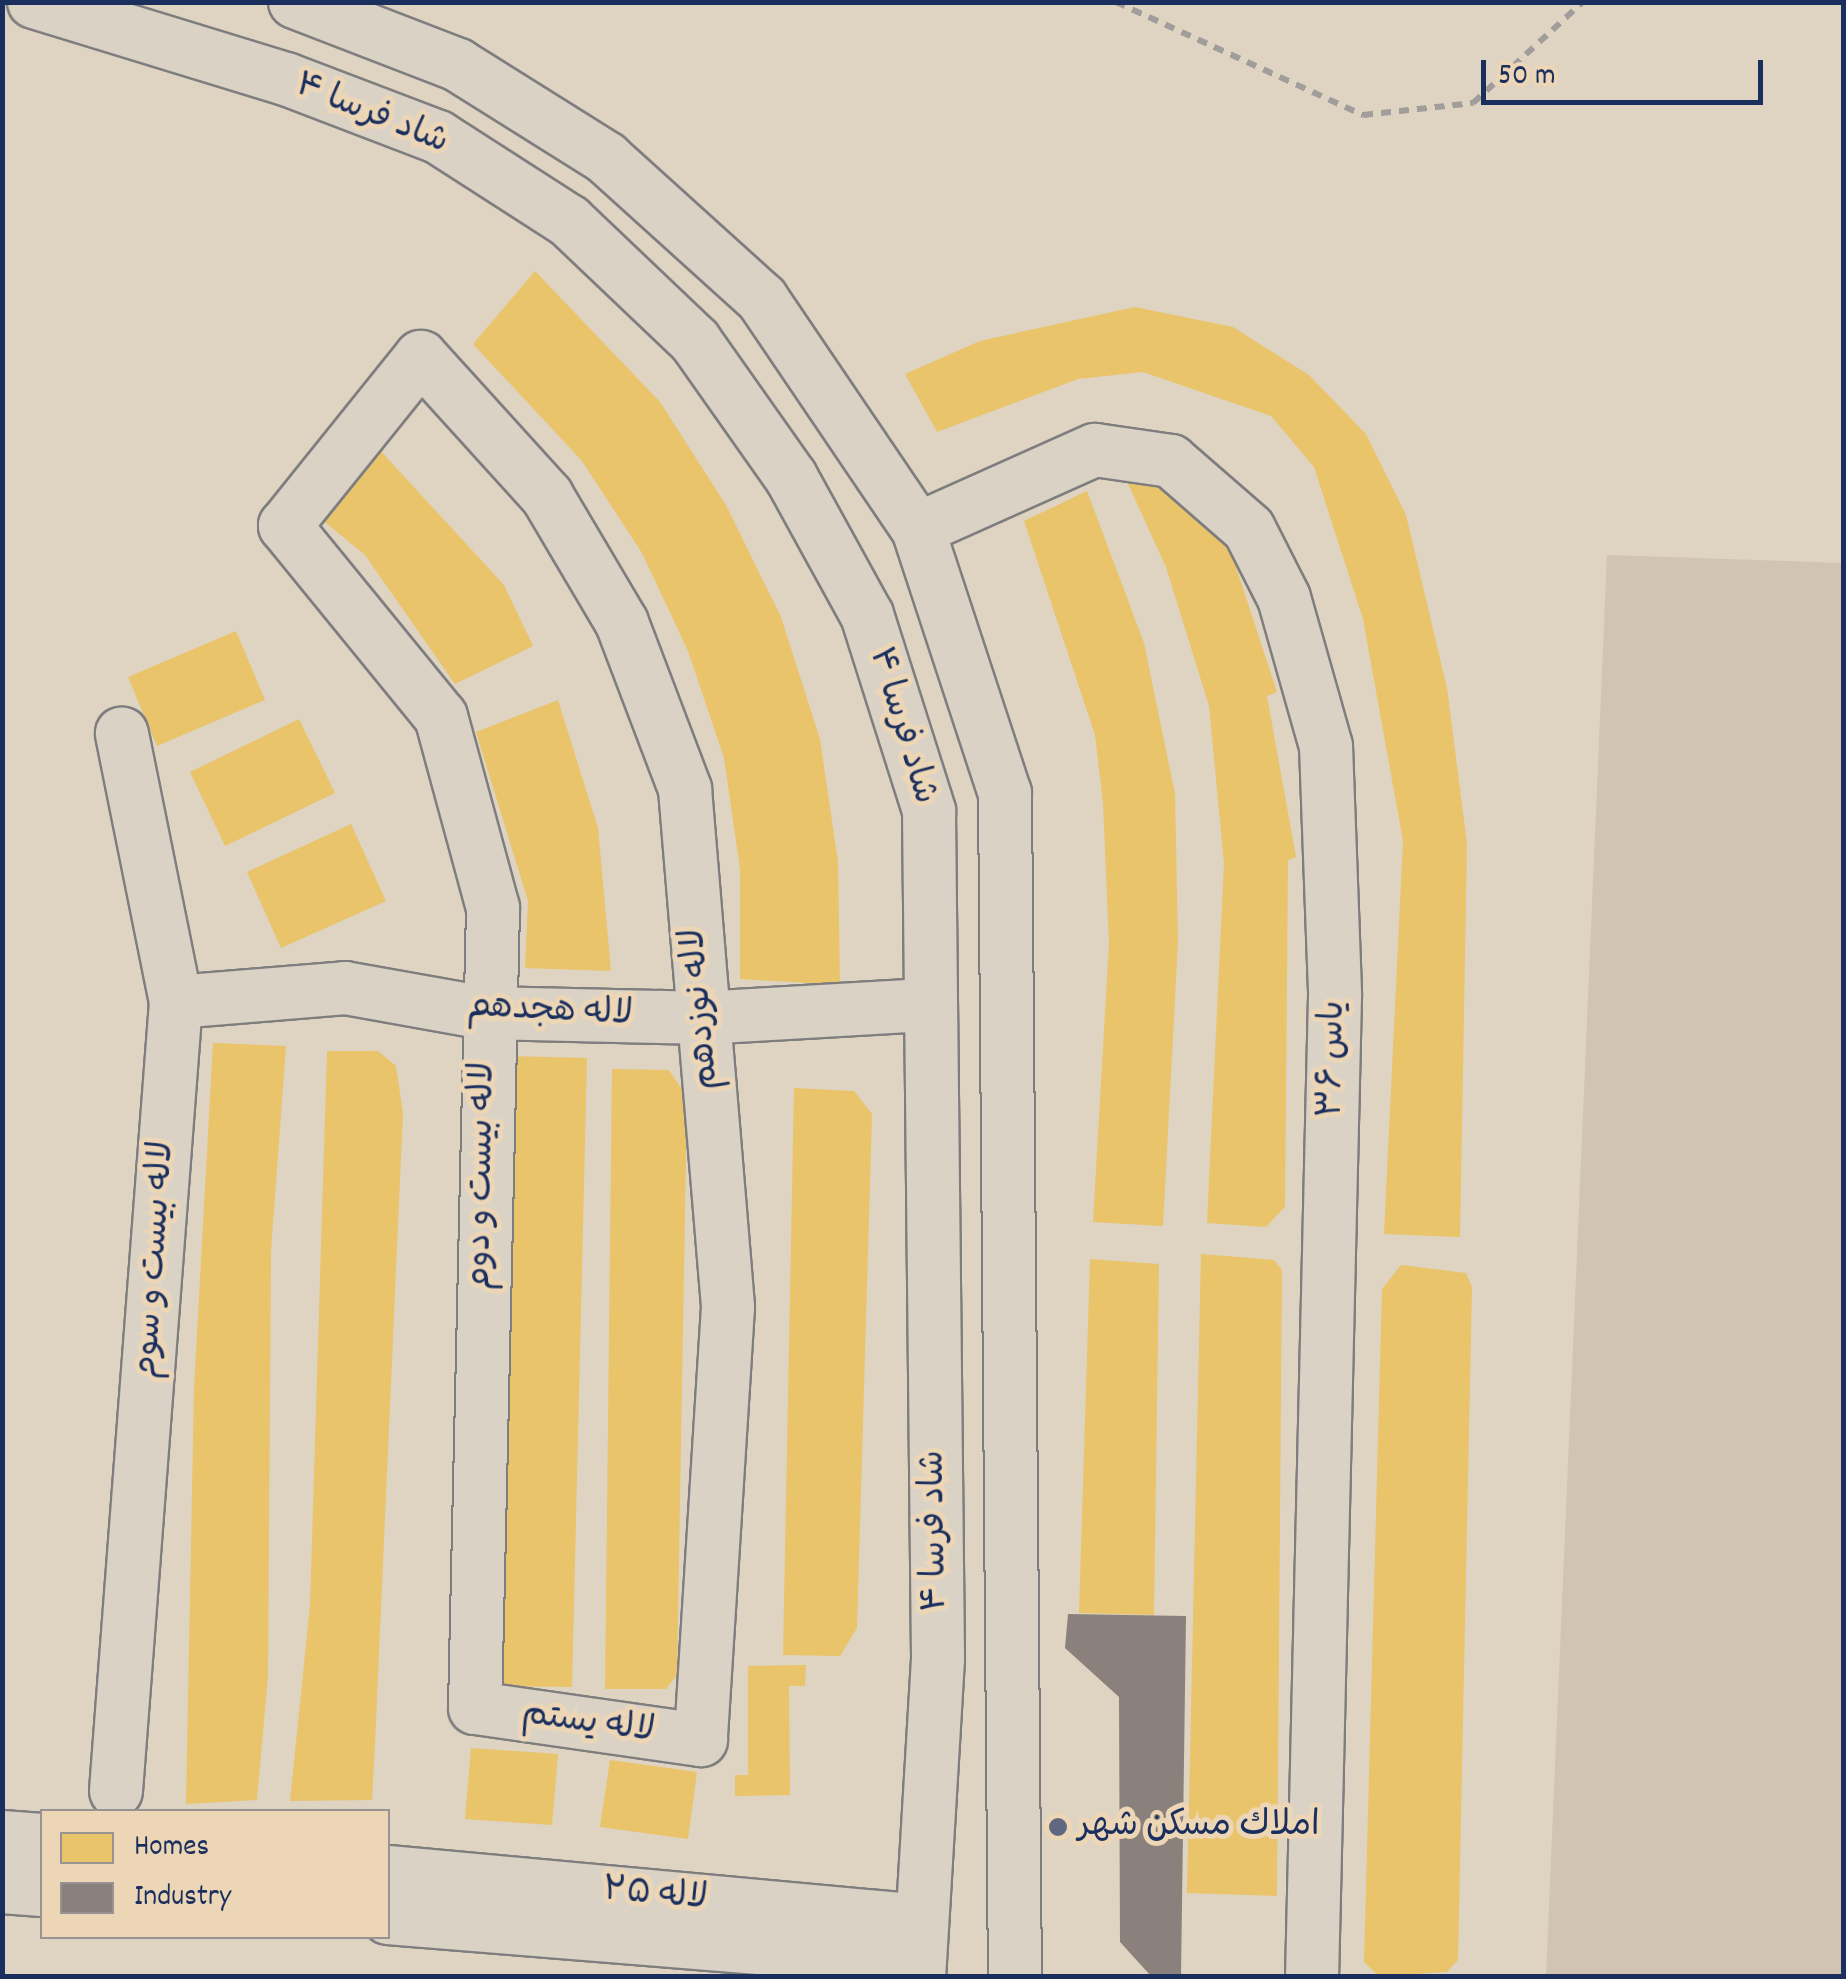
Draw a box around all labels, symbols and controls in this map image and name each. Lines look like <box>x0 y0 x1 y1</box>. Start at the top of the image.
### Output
scale bar <box>1486 40 1768 102</box>
text: 50 m <box>1498 56 1556 99</box>
street label: شاد فرسا ۴ <box>288 65 454 165</box>
street label: شاد فرسا ۴ <box>857 643 945 809</box>
street label: لاله نوزدهم <box>674 926 730 1092</box>
street label: لاله هجدهم <box>466 987 634 1037</box>
street label: یاس ۳۶ <box>1312 1000 1356 1118</box>
street label: لاله بیست و دوم <box>460 1061 506 1291</box>
street label: لاله بیست و سوم <box>127 1140 185 1380</box>
street label: شاد فرسا ۴ <box>914 1450 958 1612</box>
street label: لاله یستم <box>519 1694 657 1754</box>
place label: املاك مسكن شهر <box>1078 1806 1320 1848</box>
legend <box>40 1809 390 1939</box>
marker: املاك مسكن شهر <box>1047 1816 1069 1838</box>
text: Homes <box>134 1827 209 1870</box>
street label: لاله ۲۵ <box>601 1871 709 1921</box>
text: Industry <box>134 1877 231 1920</box>

